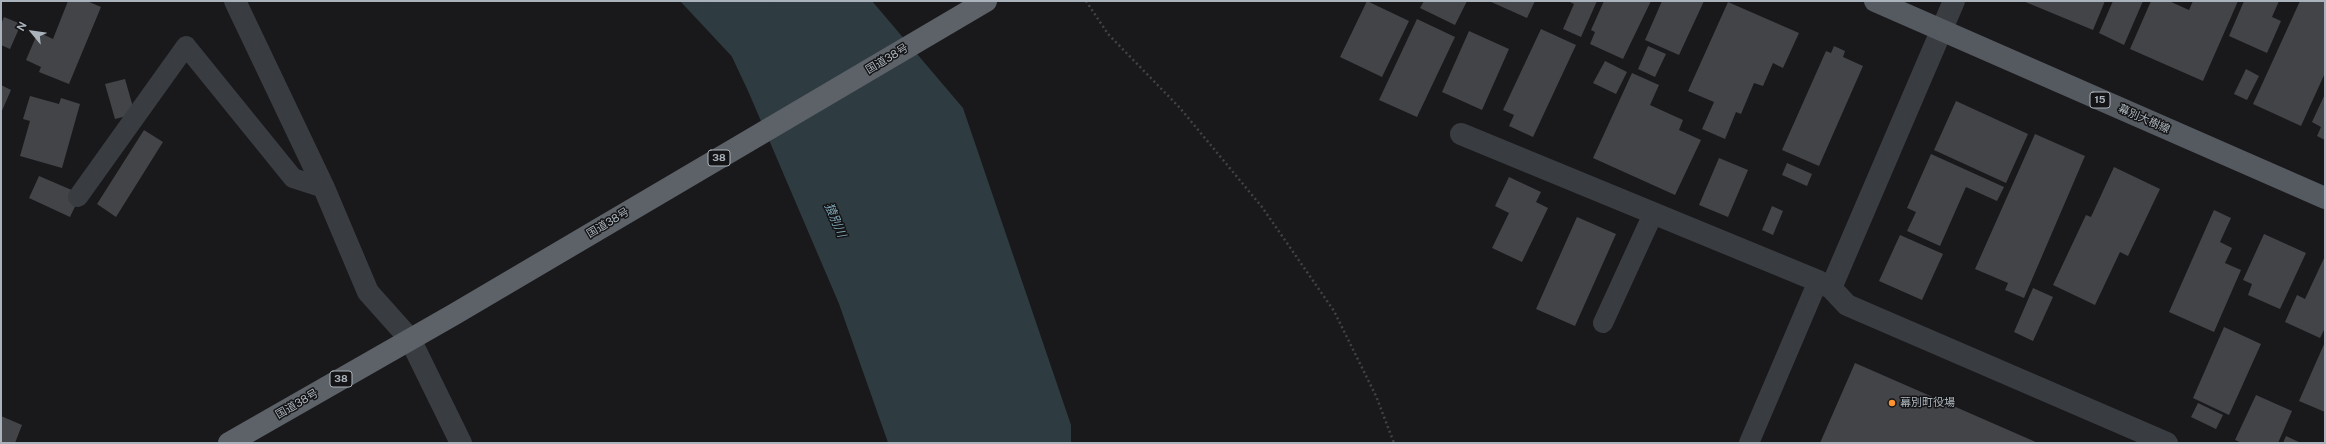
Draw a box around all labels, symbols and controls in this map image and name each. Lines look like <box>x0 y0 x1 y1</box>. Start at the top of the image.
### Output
north arrow <box>12 12 52 52</box>
text: N <box>14 20 29 33</box>
street label: 国道38号 <box>863 41 911 77</box>
road number: 15 <box>2090 92 2110 108</box>
street label: 幕別大樹線 <box>2116 102 2172 136</box>
road number: 38 <box>708 150 730 166</box>
water label: 猿別川 <box>821 201 849 239</box>
street label: 国道38号 <box>584 205 632 241</box>
road number: 38 <box>330 371 352 387</box>
street label: 国道38号 <box>273 387 321 421</box>
place label: 幕別町役場 <box>1900 396 1955 410</box>
marker: 幕別町役場 <box>1887 398 1897 408</box>

